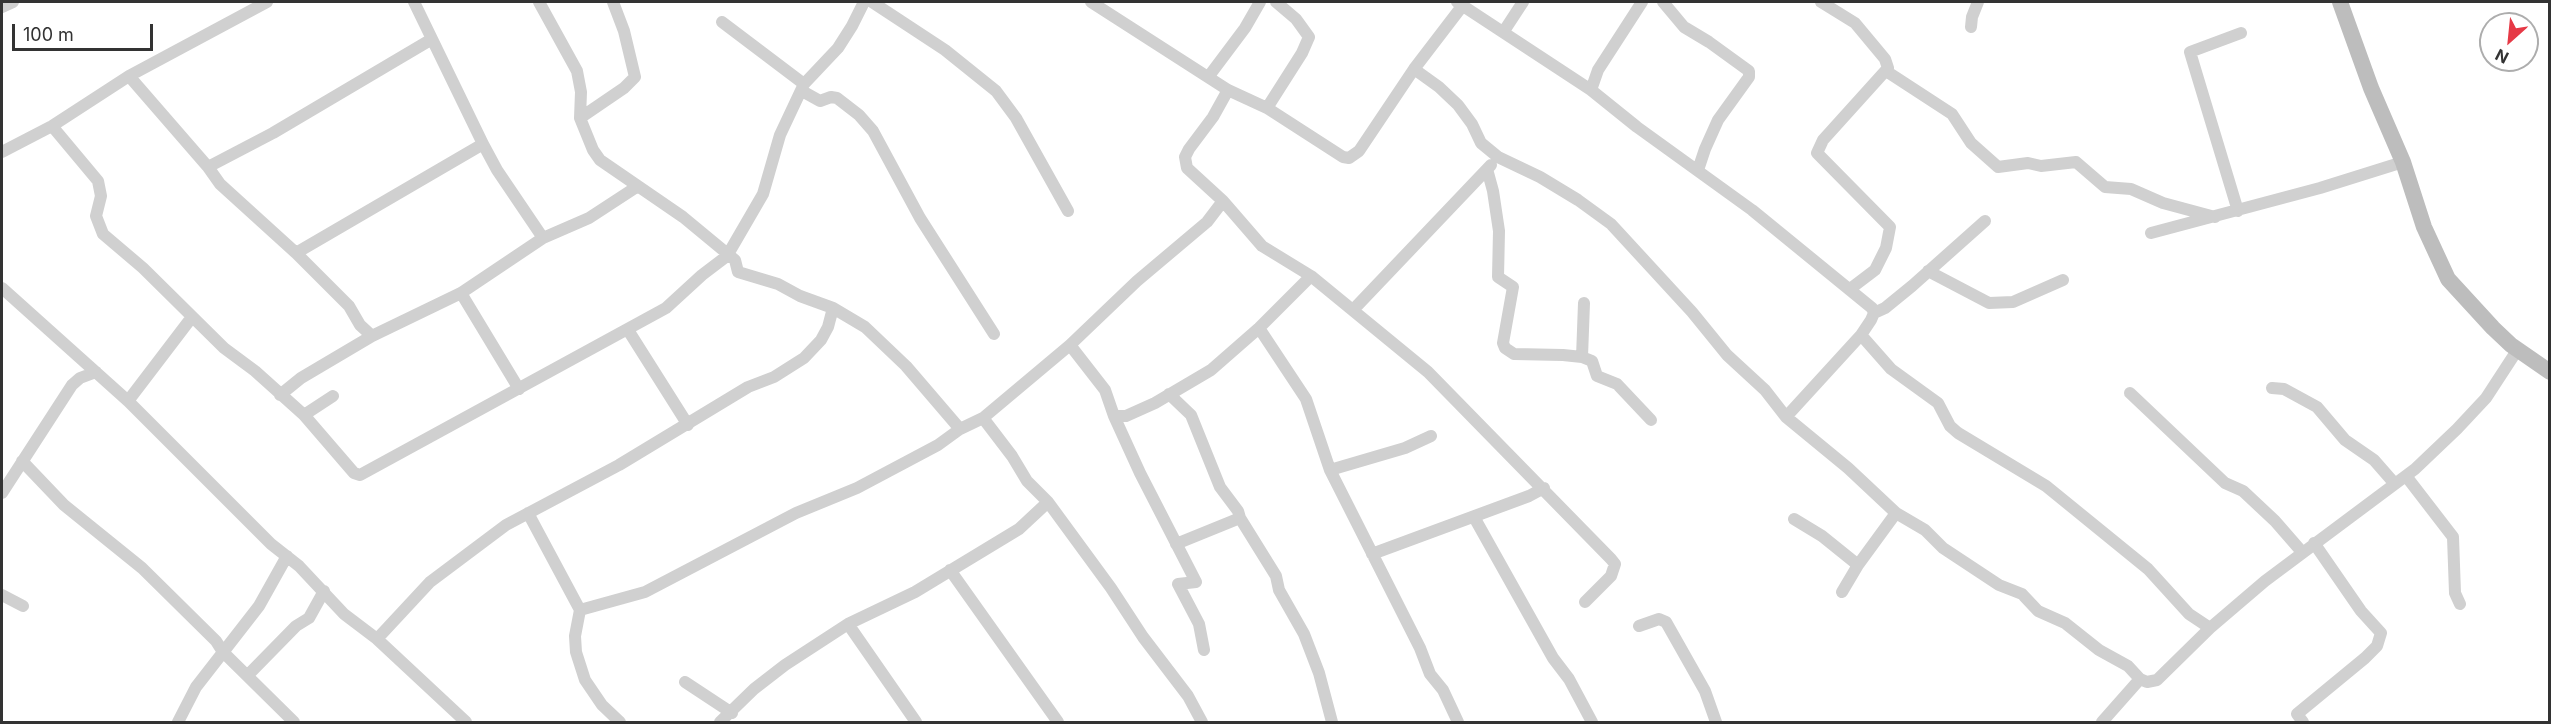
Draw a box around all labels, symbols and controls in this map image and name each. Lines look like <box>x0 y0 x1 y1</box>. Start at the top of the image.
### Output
scale bar <box>15 12 156 50</box>
north arrow <box>2479 12 2539 72</box>
text: 100 m <box>23 24 74 45</box>
text: N <box>2492 45 2512 68</box>

